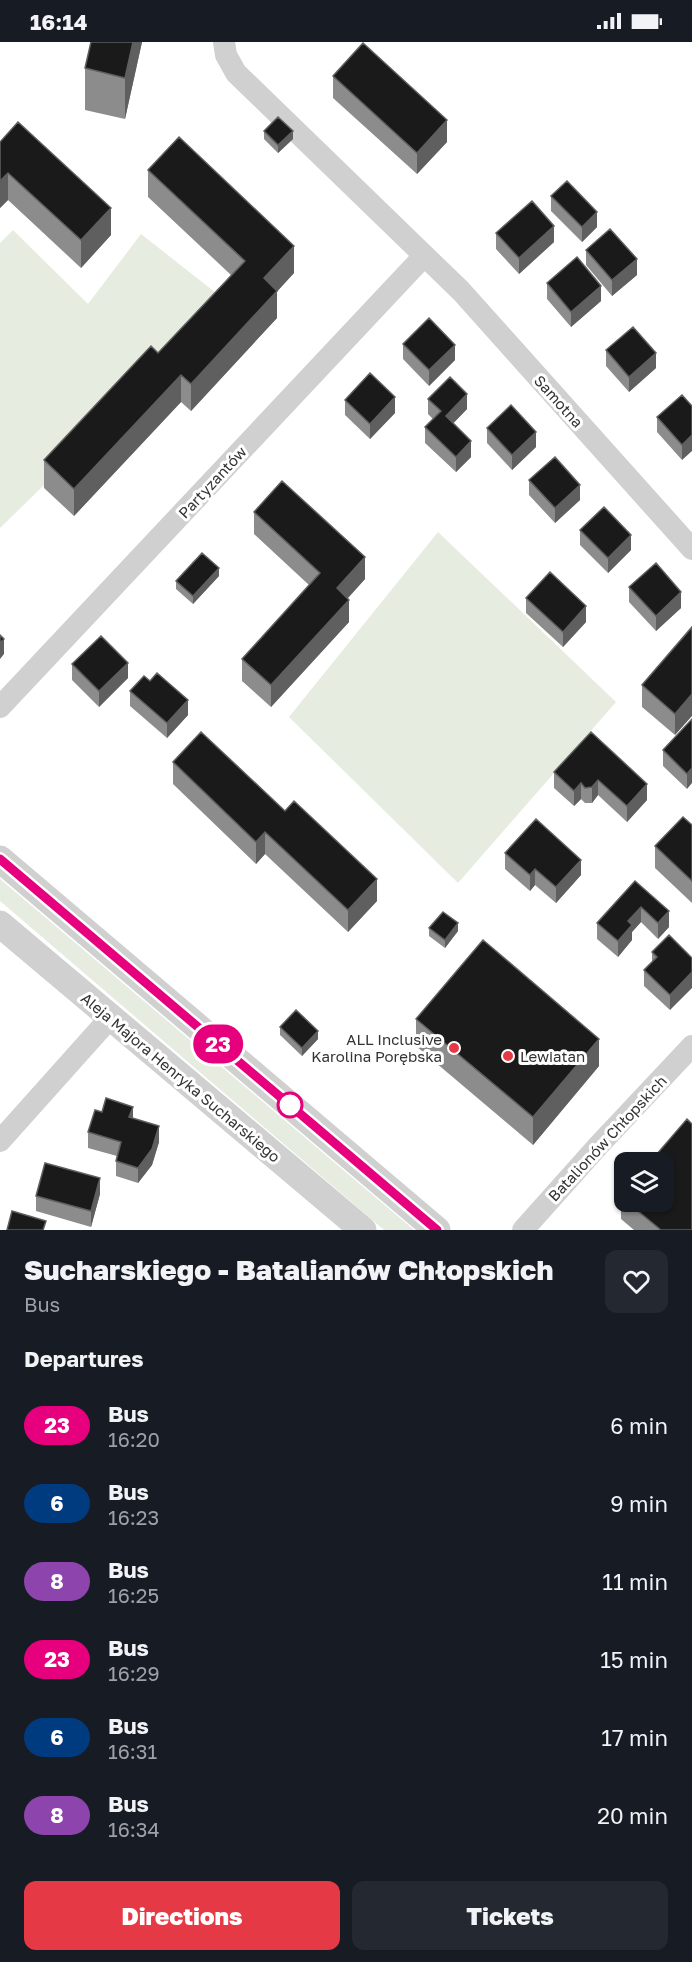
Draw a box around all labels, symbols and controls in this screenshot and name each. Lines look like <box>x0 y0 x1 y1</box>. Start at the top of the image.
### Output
text: 16:14 <box>30 8 87 35</box>
street label: Samotna <box>531 371 587 431</box>
street label: Partyzantów <box>174 443 250 521</box>
street label: Aleja Majora Henryka Sucharskiego <box>78 988 284 1166</box>
line badge: 23 <box>191 1024 245 1064</box>
place label: ALL Inclusive Karolina Porębska <box>311 1030 442 1065</box>
text: 23 <box>205 1031 231 1057</box>
marker: ALL Inclusive Karolina Porębska <box>447 1041 461 1055</box>
place label: Lewiatan <box>520 1047 585 1065</box>
marker: Lewiatan <box>501 1049 515 1063</box>
street label: Batalionów Chłopskich <box>544 1071 670 1205</box>
unlabelled marker <box>277 1092 303 1118</box>
map controls <box>614 1152 674 1212</box>
button: layers <box>614 1152 674 1212</box>
button: heart <box>605 1250 668 1313</box>
text: Sucharskiego - Batalianów Chłopskich <box>24 1253 553 1286</box>
text: Bus <box>24 1292 60 1316</box>
text: Departures <box>24 1345 143 1372</box>
text: Bus <box>108 1400 149 1427</box>
text: 23 <box>44 1412 70 1438</box>
text: 6 min <box>610 1412 668 1439</box>
text: 16:20 <box>108 1427 160 1451</box>
text: Bus <box>108 1478 149 1505</box>
text: 6 <box>50 1490 64 1516</box>
text: 9 min <box>610 1490 668 1517</box>
text: 16:23 <box>108 1505 159 1529</box>
text: Bus <box>108 1556 149 1583</box>
text: 8 <box>50 1568 64 1594</box>
text: 11 min <box>602 1568 668 1595</box>
text: 16:25 <box>108 1583 159 1607</box>
text: Bus <box>108 1634 149 1661</box>
text: 23 <box>44 1646 70 1672</box>
text: 15 min <box>600 1646 668 1673</box>
text: 16:29 <box>108 1661 160 1685</box>
text: Bus <box>108 1712 149 1739</box>
text: 6 <box>50 1724 64 1750</box>
text: 17 min <box>601 1724 668 1751</box>
text: 16:31 <box>108 1739 157 1763</box>
text: Bus <box>108 1790 149 1817</box>
text: 8 <box>50 1802 64 1828</box>
text: 20 min <box>597 1802 668 1829</box>
text: 16:34 <box>108 1817 160 1841</box>
button: Directions <box>24 1881 340 1950</box>
button: Tickets <box>352 1881 668 1950</box>

